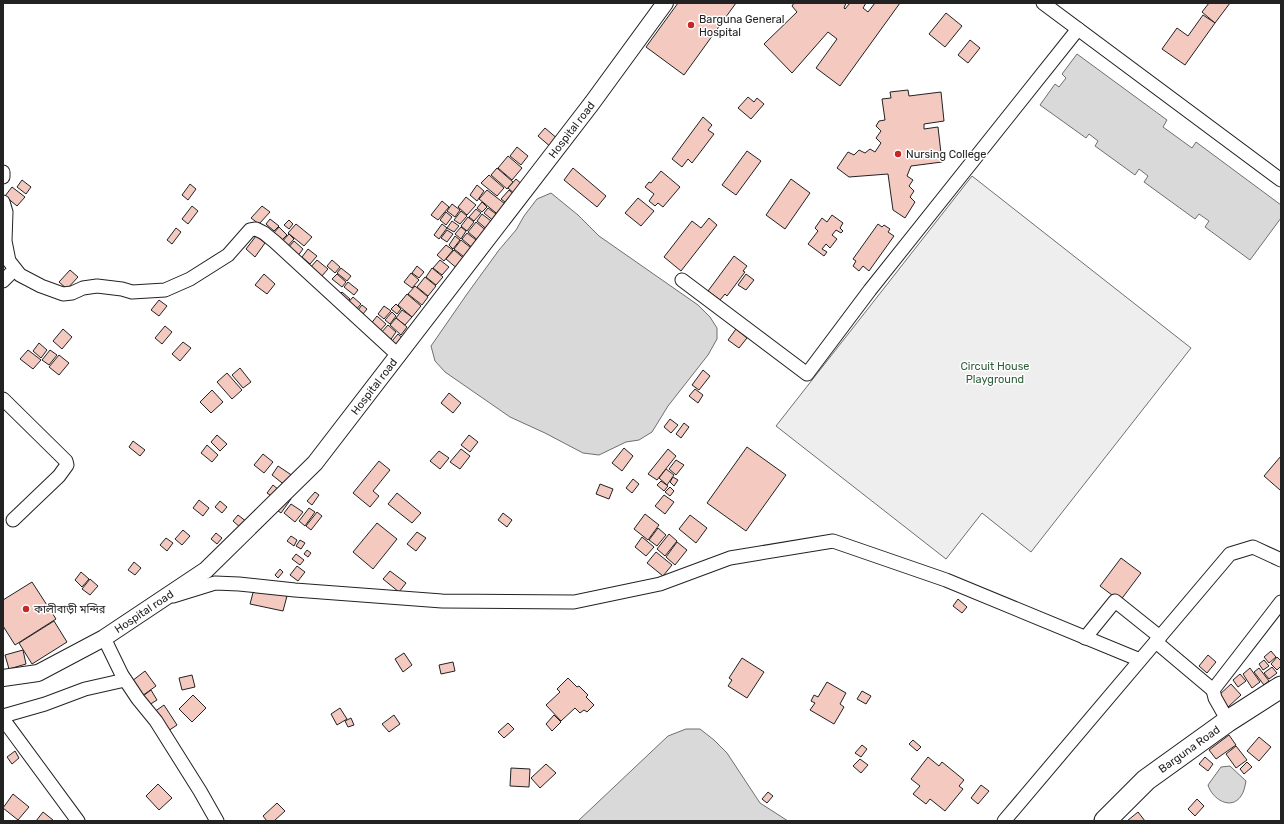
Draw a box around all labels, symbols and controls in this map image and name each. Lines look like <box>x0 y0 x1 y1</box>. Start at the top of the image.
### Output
place label: Barguna General Hospital <box>699 13 784 39</box>
marker: Barguna General Hospital <box>686 20 696 30</box>
street label: Hospital road <box>546 99 598 161</box>
place label: Nursing College <box>906 148 987 161</box>
marker: Nursing College <box>893 149 903 159</box>
street label: Hospital road <box>348 356 400 418</box>
park label: Circuit House Playground <box>961 360 1029 386</box>
street label: Hospital road <box>112 588 176 636</box>
place label: কালীবাড়ী মন্দির <box>33 603 106 616</box>
marker: কালীবাড়ী মন্দির <box>21 604 31 614</box>
street label: Barguna Road <box>1156 723 1222 776</box>

